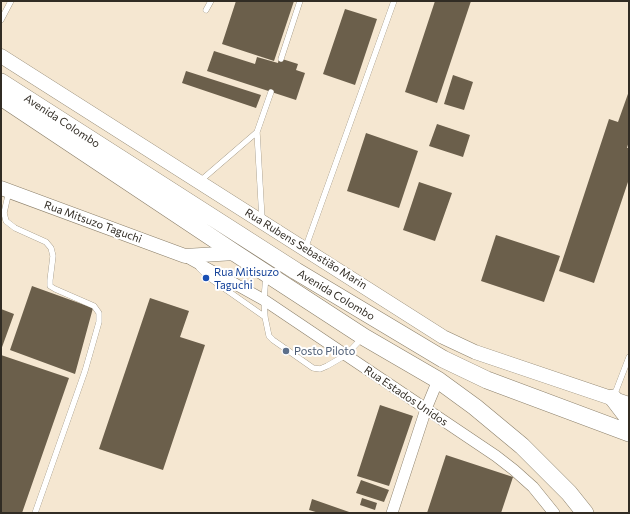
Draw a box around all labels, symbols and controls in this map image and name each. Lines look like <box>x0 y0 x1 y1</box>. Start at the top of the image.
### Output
street label: Avenida Colombo <box>22 92 102 150</box>
street label: Rua Mitsuzo Taguchi <box>42 198 144 246</box>
street label: Rua Rubens Sebastião Marin <box>243 206 369 292</box>
place label: Rua Mitisuzo Taguchi <box>214 265 279 291</box>
street label: Avenida Colombo <box>295 267 377 323</box>
marker: Rua Mitisuzo Taguchi <box>201 273 211 283</box>
place label: Posto Piloto <box>294 344 355 358</box>
marker: Posto Piloto <box>281 346 291 356</box>
street label: Rua Estados Unidos <box>362 363 450 429</box>

